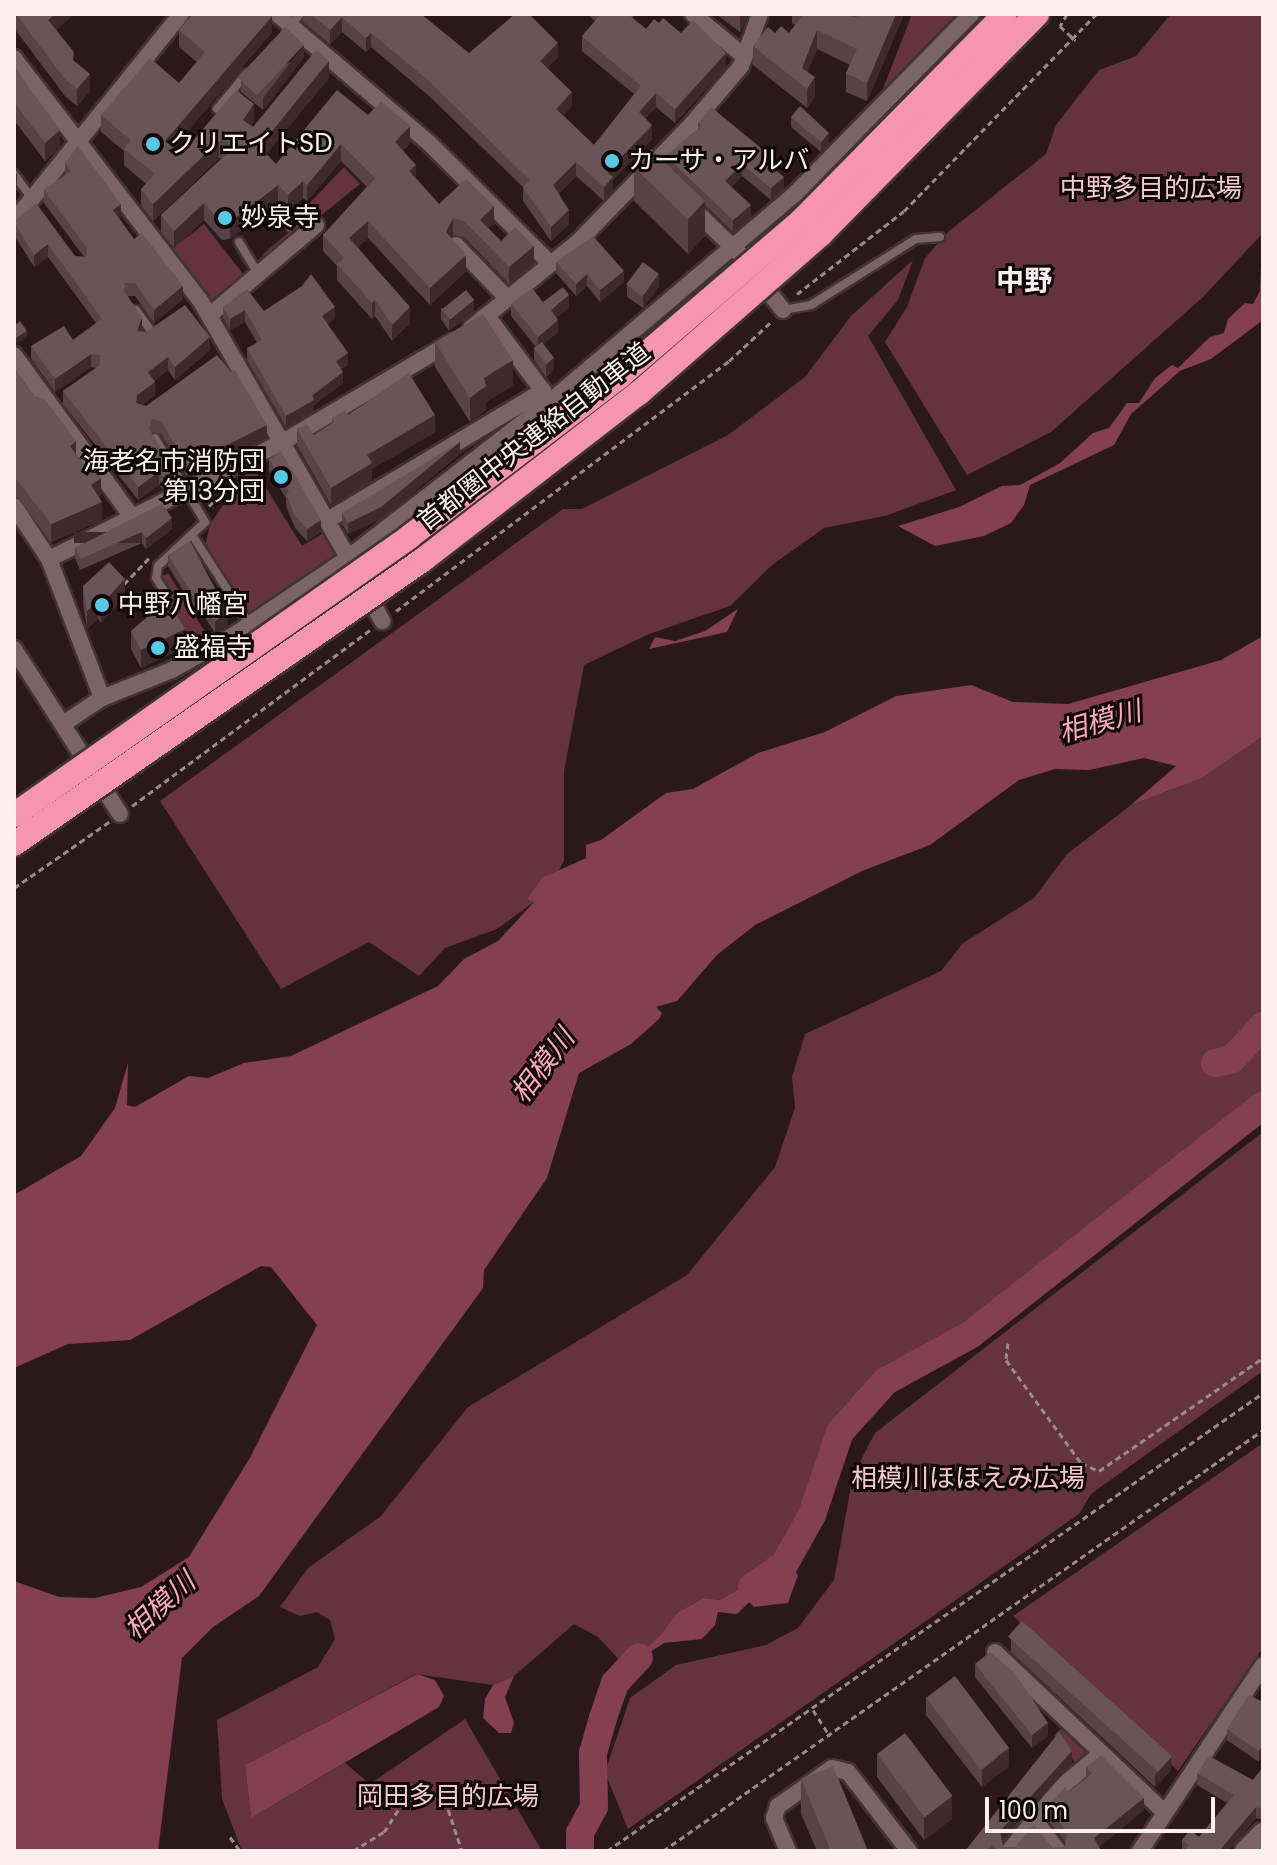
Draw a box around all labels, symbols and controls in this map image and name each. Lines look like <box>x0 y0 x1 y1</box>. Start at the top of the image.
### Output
place label: クリエイトSD <box>169 128 333 160</box>
marker: クリエイトSD <box>144 135 162 153</box>
place label: カーサ・アルバ <box>628 145 810 177</box>
marker: カーサ・アルバ <box>603 152 621 170</box>
park label: 中野多目的広場 <box>1060 173 1242 205</box>
place label: 妙泉寺 <box>241 202 319 234</box>
marker: 妙泉寺 <box>216 209 234 227</box>
district label: 中野 <box>996 264 1052 298</box>
street label: 首都圏中央連絡自動車道 <box>412 337 656 537</box>
place label: 海老名市消防団 第13分団 <box>83 446 265 508</box>
marker: 海老名市消防団 第13分団 <box>272 468 290 486</box>
place label: 中野八幡宮 <box>118 589 248 621</box>
marker: 中野八幡宮 <box>93 596 111 614</box>
place label: 盛福寺 <box>174 632 252 664</box>
marker: 盛福寺 <box>149 639 167 657</box>
water label: 相模川 <box>1055 694 1145 750</box>
water label: 相模川 <box>504 1022 582 1110</box>
park label: 相模川ほほえみ広場 <box>851 1463 1085 1495</box>
water label: 相模川 <box>118 1565 202 1647</box>
park label: 岡田多目的広場 <box>357 1781 539 1813</box>
scale bar <box>989 1781 1219 1831</box>
text: 100 m <box>999 1794 1068 1827</box>

